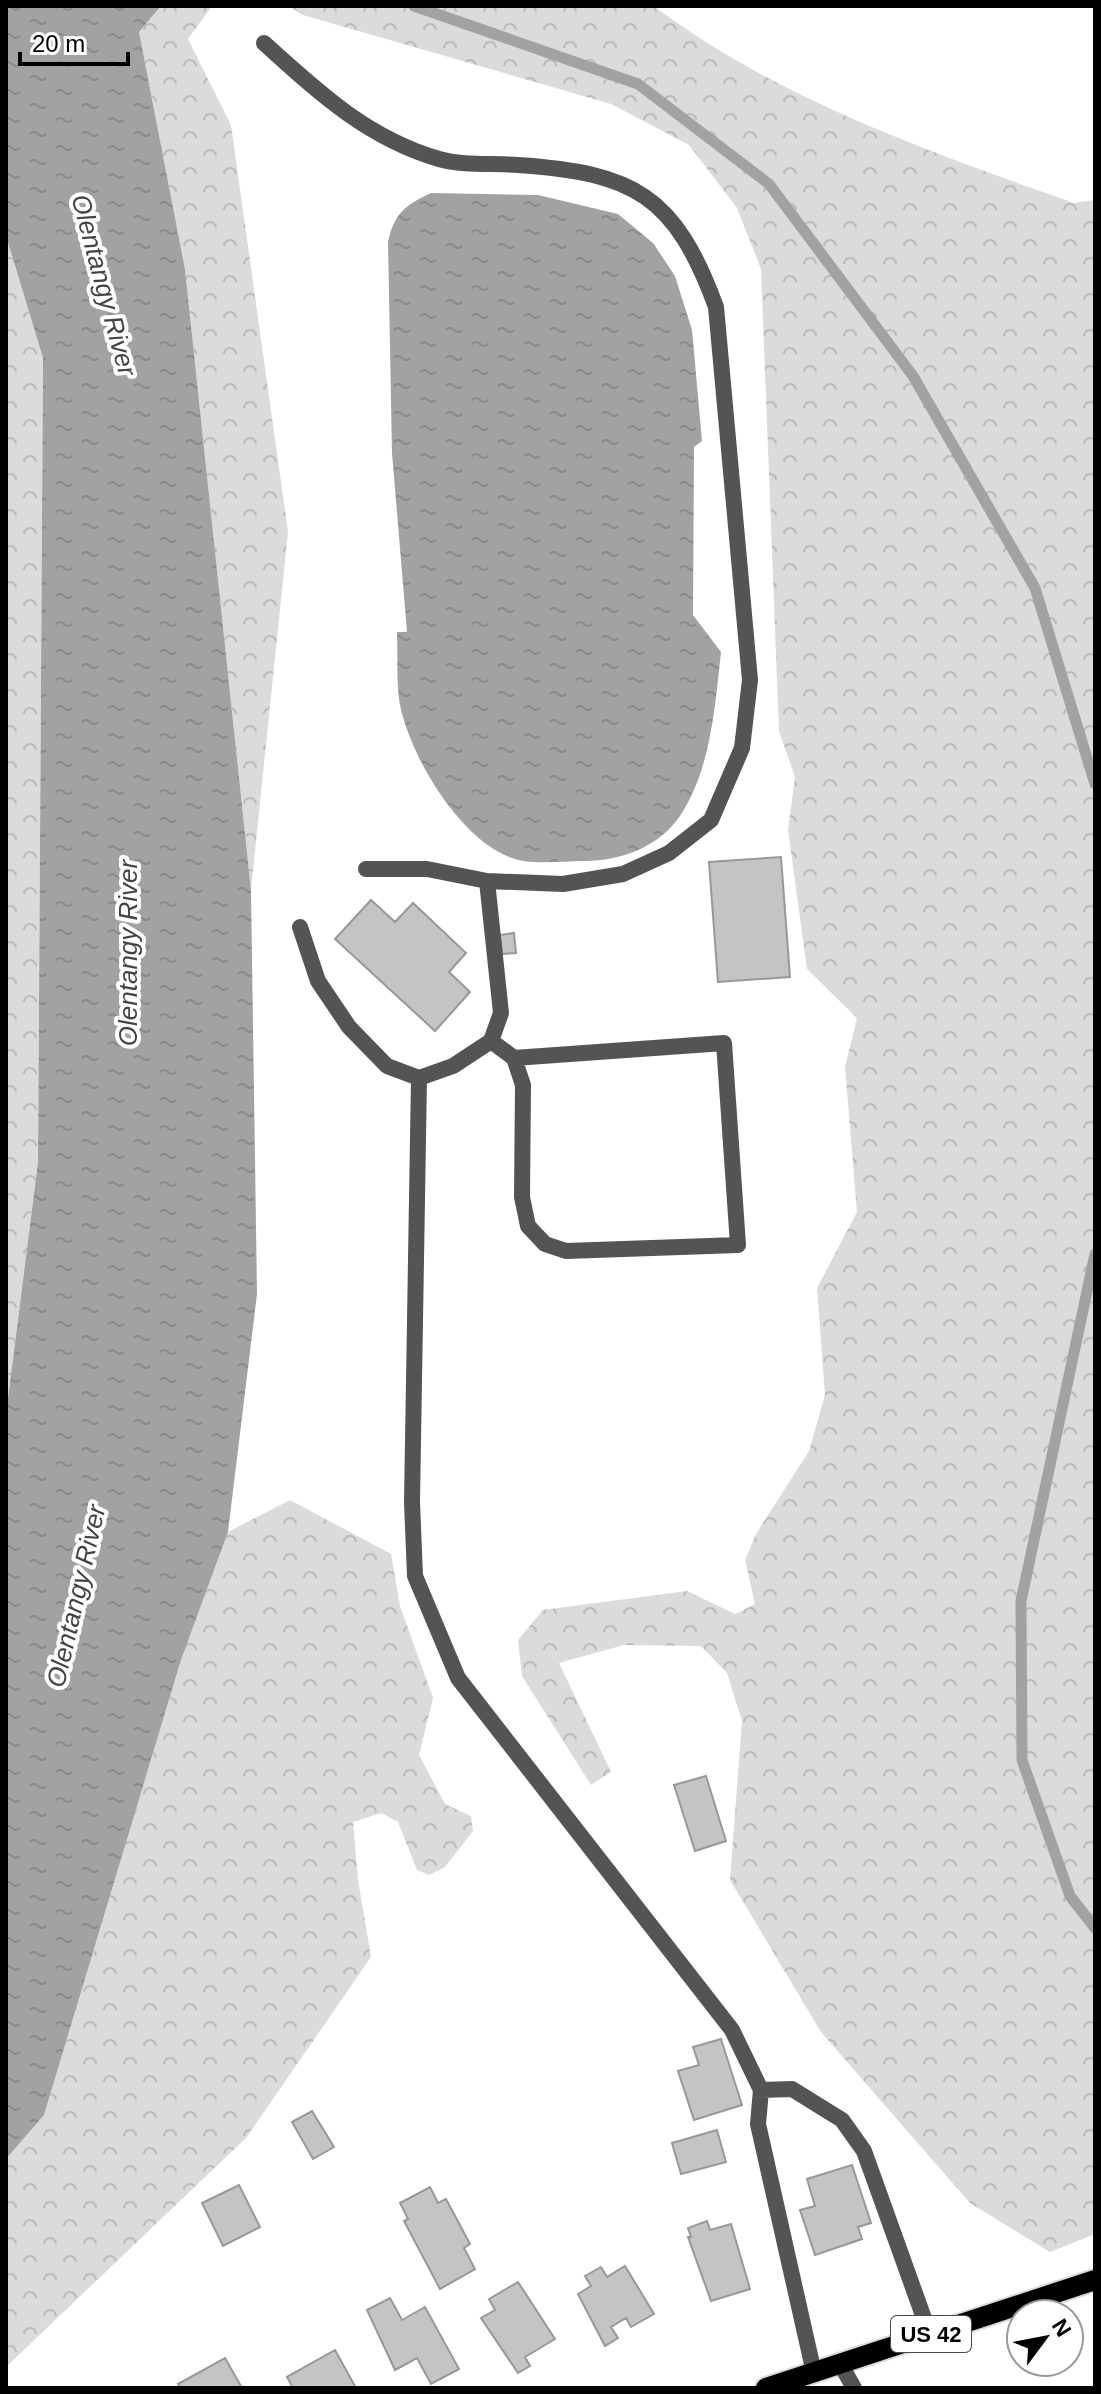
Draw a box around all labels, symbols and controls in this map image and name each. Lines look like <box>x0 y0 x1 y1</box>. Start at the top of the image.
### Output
scale bar <box>20 16 128 66</box>
text: 20 m <box>32 30 85 57</box>
water label: Olentangy River <box>65 191 143 380</box>
water label: Olentangy River <box>113 858 143 1046</box>
water label: Olentangy River <box>40 1501 112 1690</box>
north arrow <box>1005 2298 1085 2378</box>
text: N <box>1047 2314 1076 2341</box>
road number: US 42 <box>891 2316 971 2352</box>

